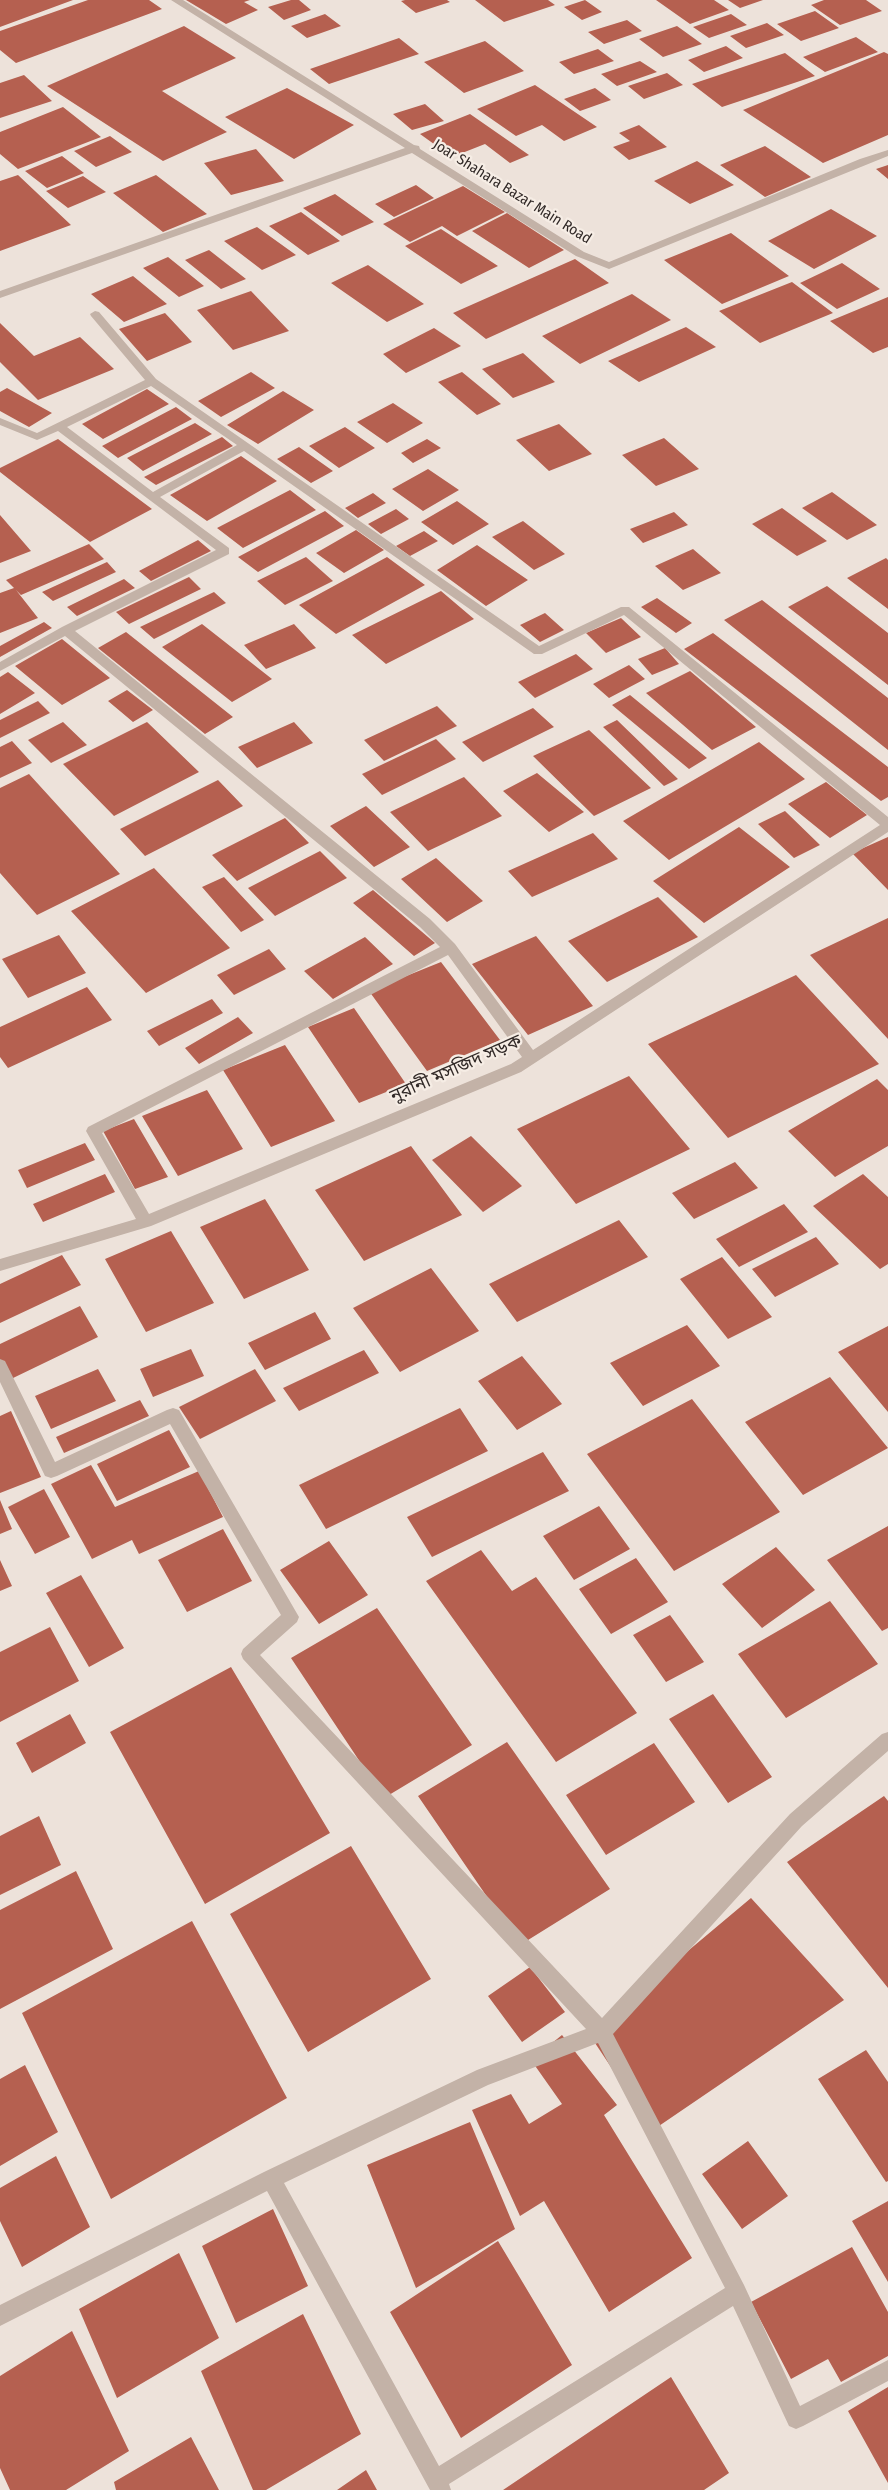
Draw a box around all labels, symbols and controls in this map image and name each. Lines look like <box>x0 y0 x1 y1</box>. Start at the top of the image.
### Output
street label: Joar Shahara Bazar Main Road <box>430 136 594 248</box>
street label: নুরানী মসজিদ সড়ক <box>387 1030 525 1108</box>

